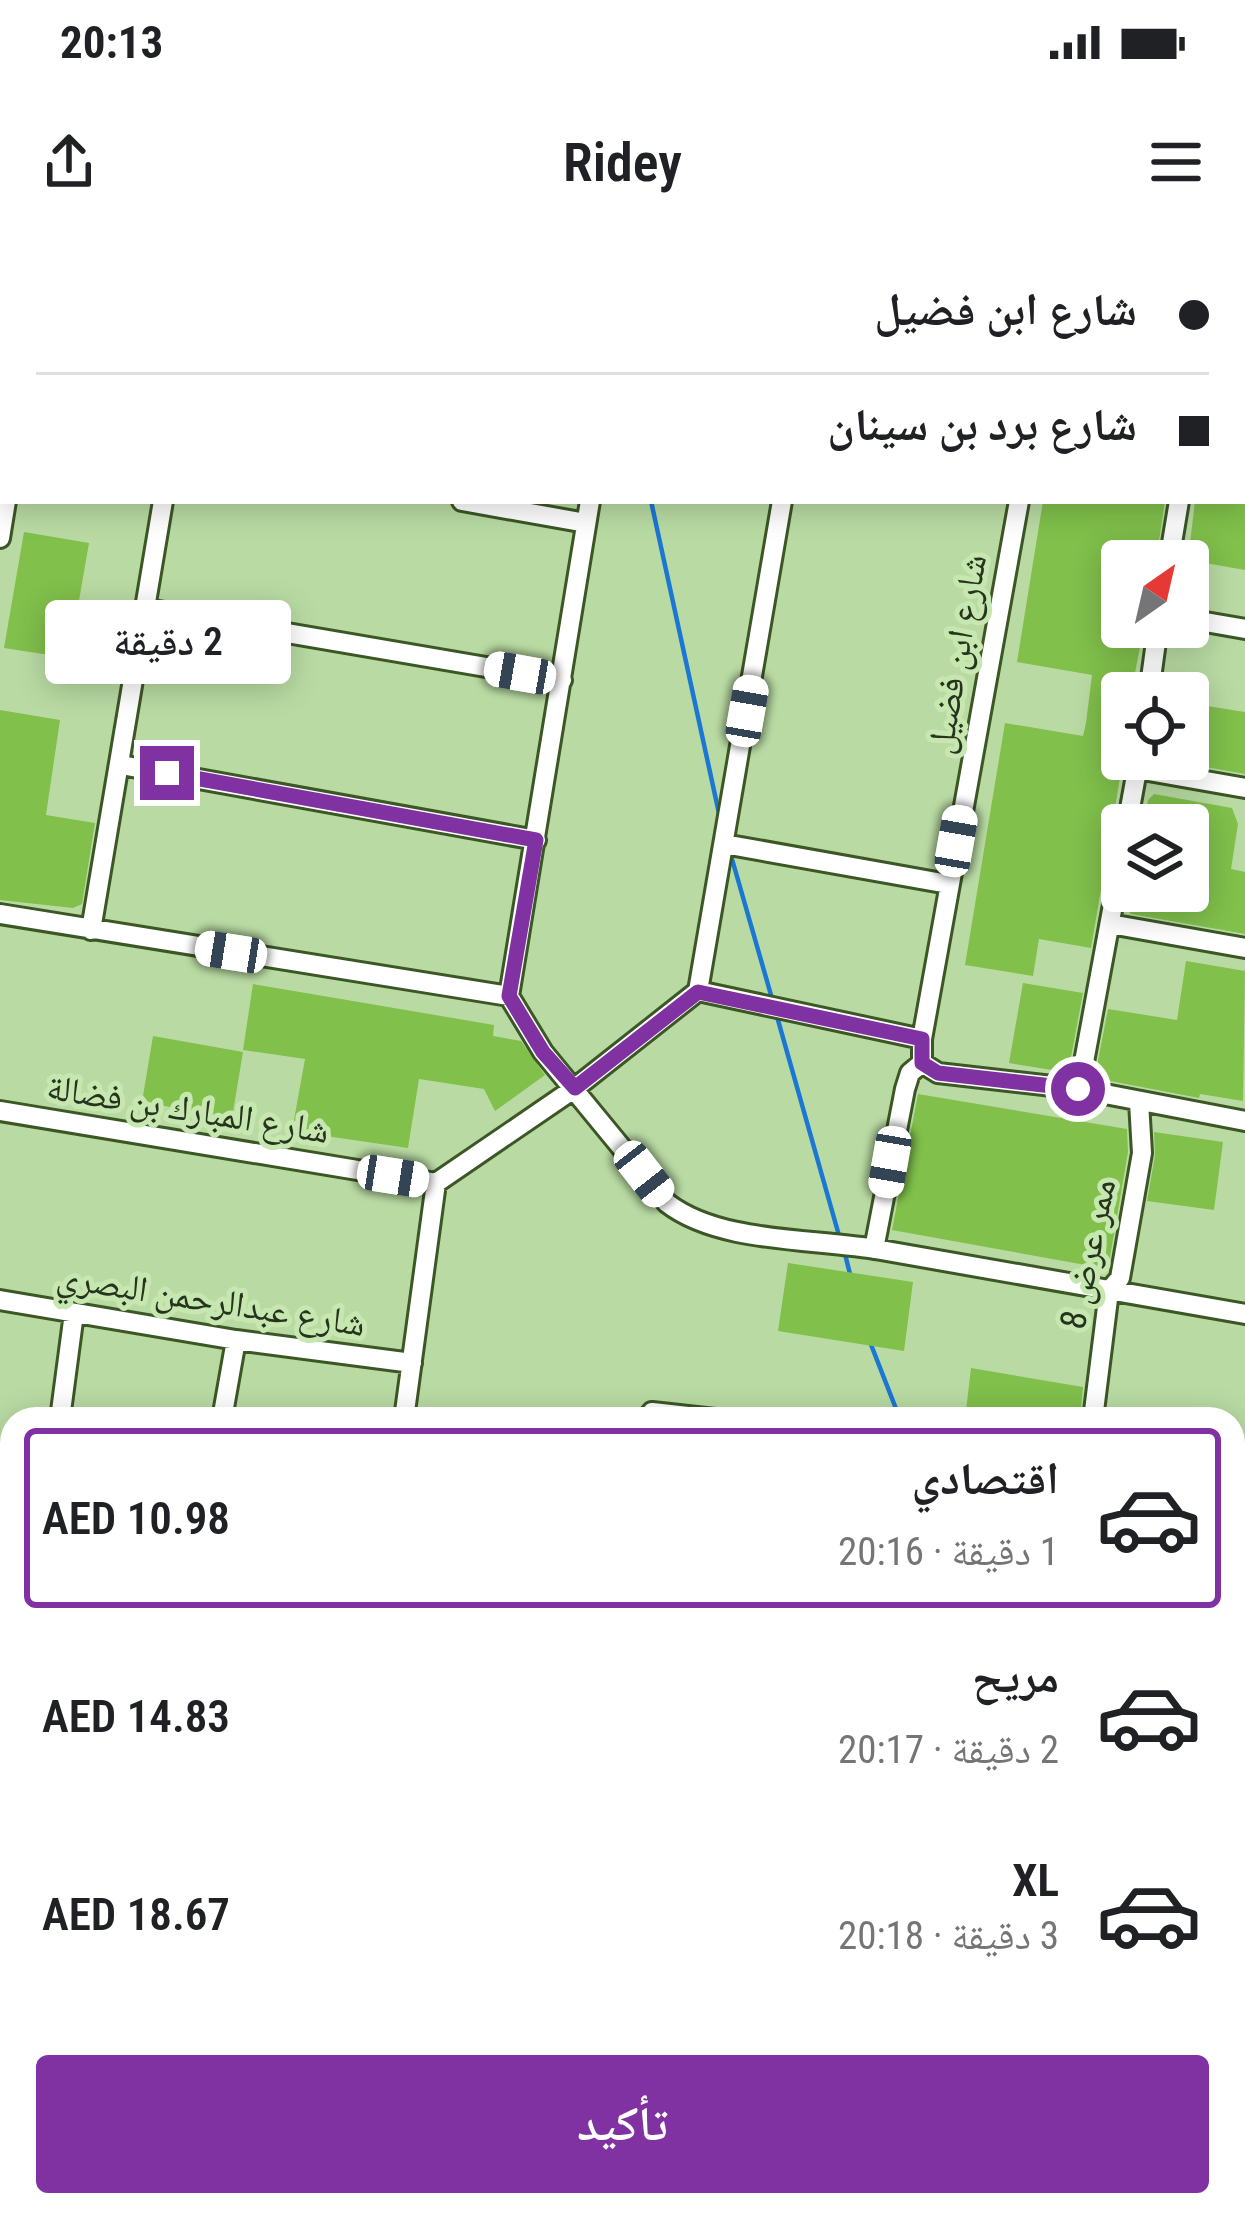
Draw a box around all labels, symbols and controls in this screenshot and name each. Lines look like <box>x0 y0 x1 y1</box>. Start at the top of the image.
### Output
text: 20:13 <box>60 16 163 69</box>
icon: share <box>36 129 102 195</box>
icon: menu <box>1143 129 1209 195</box>
text: Ridey <box>563 131 682 194</box>
text: شارع ابن فضيل <box>874 283 1137 336</box>
text: شارع برد بن سينان <box>827 398 1137 451</box>
north arrow <box>1101 540 1209 648</box>
map controls <box>1101 540 1209 912</box>
street label: شارع ابن فضيل <box>919 551 996 757</box>
callout: 2 دقيقة <box>44 599 290 683</box>
text: 2 دقيقة <box>113 619 223 665</box>
car <box>481 649 559 697</box>
car <box>723 672 771 750</box>
button: locate <box>1101 672 1209 780</box>
route end <box>140 746 194 800</box>
car <box>932 802 980 880</box>
button: layers <box>1101 804 1209 912</box>
car <box>193 929 269 975</box>
route start <box>1051 1062 1105 1116</box>
street label: شارع المبارك بن فضالة <box>44 1066 332 1153</box>
car <box>866 1123 914 1201</box>
car <box>608 1135 680 1213</box>
car <box>355 1153 431 1199</box>
street label: ممر عرض 8 <box>1052 1175 1124 1333</box>
street label: شارع عبدالرحمن البصري <box>53 1255 368 1352</box>
text: اقتصادي <box>912 1452 1059 1505</box>
icon: car <box>1095 1464 1203 1572</box>
text: AED 10.98 <box>42 1492 230 1545</box>
text: 1 دقيقة · 20:16 <box>838 1529 1059 1575</box>
text: مريح <box>972 1650 1059 1703</box>
icon: car <box>1095 1662 1203 1770</box>
text: AED 14.83 <box>42 1690 230 1743</box>
text: 2 دقيقة · 20:17 <box>838 1727 1059 1773</box>
text: XL <box>1012 1854 1059 1907</box>
icon: car <box>1095 1860 1203 1968</box>
text: AED 18.67 <box>42 1888 230 1941</box>
text: 3 دقيقة · 20:18 <box>838 1913 1059 1959</box>
button: تأكيد <box>36 2055 1209 2193</box>

